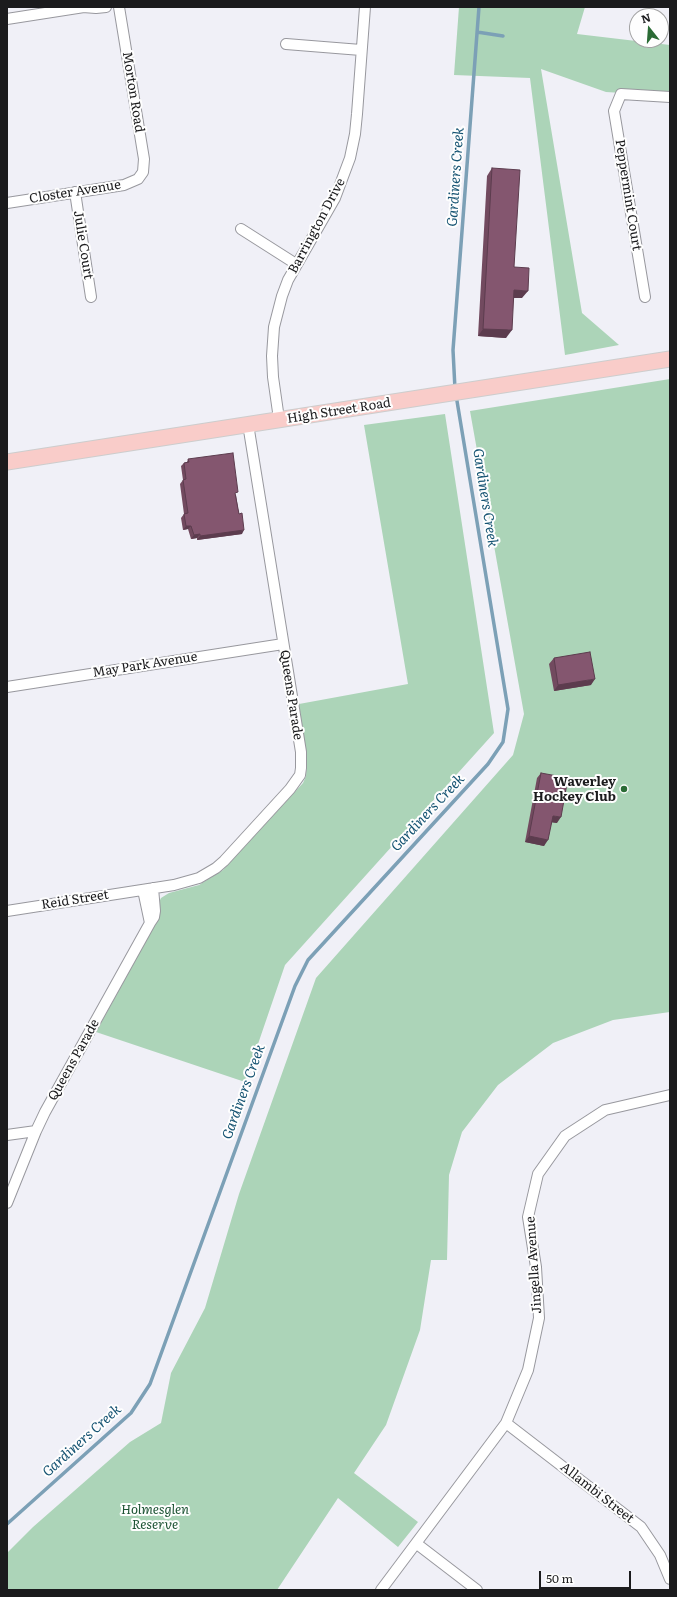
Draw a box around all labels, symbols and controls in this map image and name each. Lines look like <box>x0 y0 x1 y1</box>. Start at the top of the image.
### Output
north arrow <box>629 8 669 48</box>
text: N <box>639 8 653 26</box>
street label: Morton Road <box>119 50 147 134</box>
water label: Gardiners Creek <box>444 127 468 227</box>
street label: Peppermint Court <box>612 138 644 252</box>
street label: Barrington Drive <box>285 176 349 276</box>
street label: Closter Avenue <box>28 177 122 207</box>
street label: Julie Court <box>70 210 96 280</box>
street label: High Street Road <box>286 395 392 427</box>
water label: Gardiners Creek <box>469 447 501 549</box>
street label: May Park Avenue <box>91 649 199 681</box>
street label: Queens Parade <box>276 649 306 741</box>
water label: Gardiners Creek <box>388 771 468 855</box>
place label: Waverley Hockey Club <box>533 774 616 805</box>
marker: Waverley Hockey Club <box>619 784 629 794</box>
street label: Reid Street <box>40 887 110 913</box>
street label: Queens Parade <box>45 1017 103 1103</box>
water label: Gardiners Creek <box>219 1042 269 1142</box>
street label: Jingella Avenue <box>523 1216 545 1314</box>
water label: Gardiners Creek <box>39 1401 125 1481</box>
street label: Allambi Street <box>557 1459 637 1527</box>
park label: Holmesglen Reserve <box>121 1502 189 1533</box>
scale bar <box>541 1563 633 1589</box>
text: 50 m <box>546 1569 573 1587</box>

